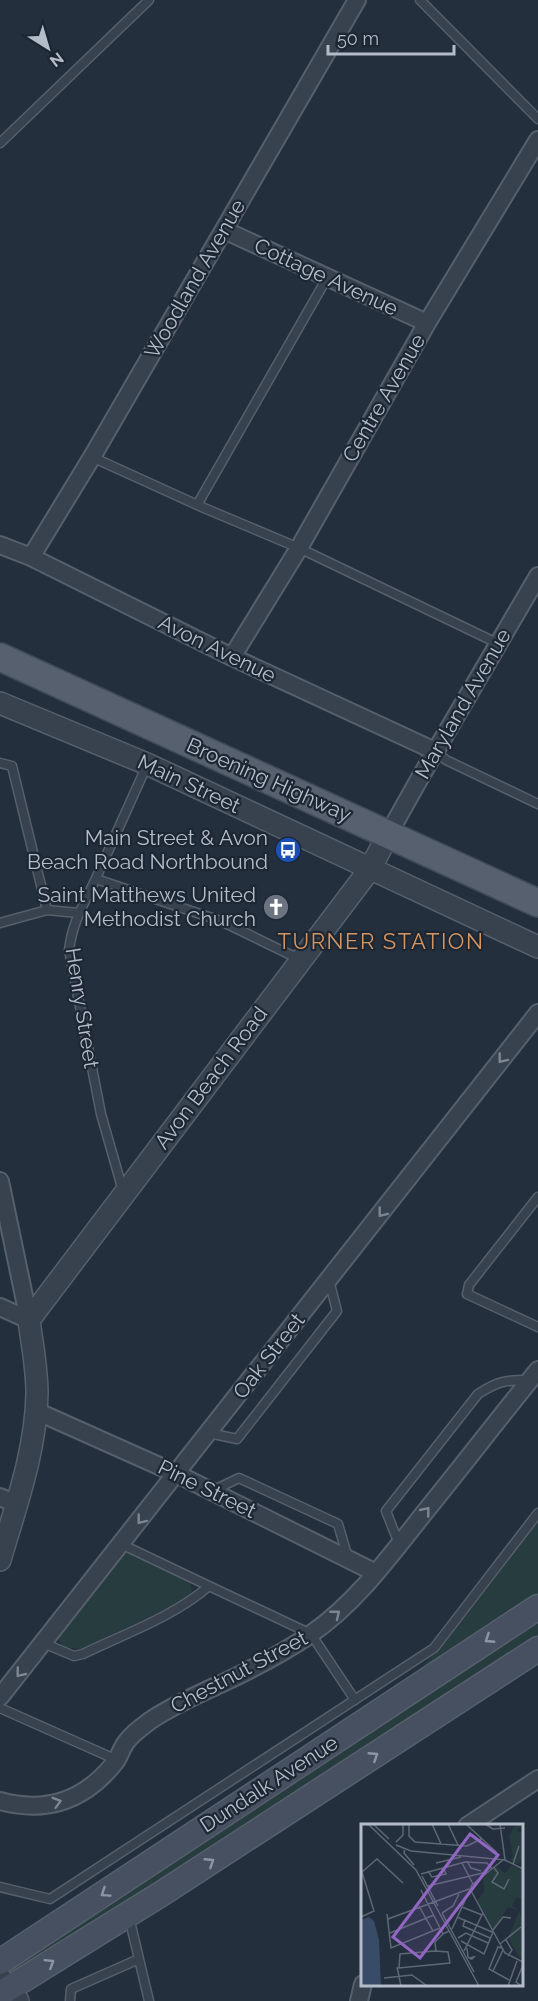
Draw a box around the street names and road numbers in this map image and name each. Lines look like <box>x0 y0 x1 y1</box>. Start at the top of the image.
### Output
street label: Woodland Avenue <box>139 195 250 363</box>
street label: Cottage Avenue <box>250 232 402 321</box>
street label: Centre Avenue <box>337 329 430 466</box>
street label: Avon Avenue <box>154 609 280 688</box>
street label: Maryland Avenue <box>409 624 516 783</box>
street label: Broening Highway <box>183 732 355 827</box>
street label: Main Street <box>134 749 244 818</box>
street label: Henry Street <box>61 946 104 1070</box>
street label: Avon Beach Road <box>149 1002 272 1154</box>
street label: Oak Street <box>227 1308 310 1404</box>
street label: Pine Street <box>154 1454 260 1523</box>
street label: Chestnut Street <box>166 1625 312 1718</box>
street label: Dundalk Avenue <box>195 1730 342 1837</box>

